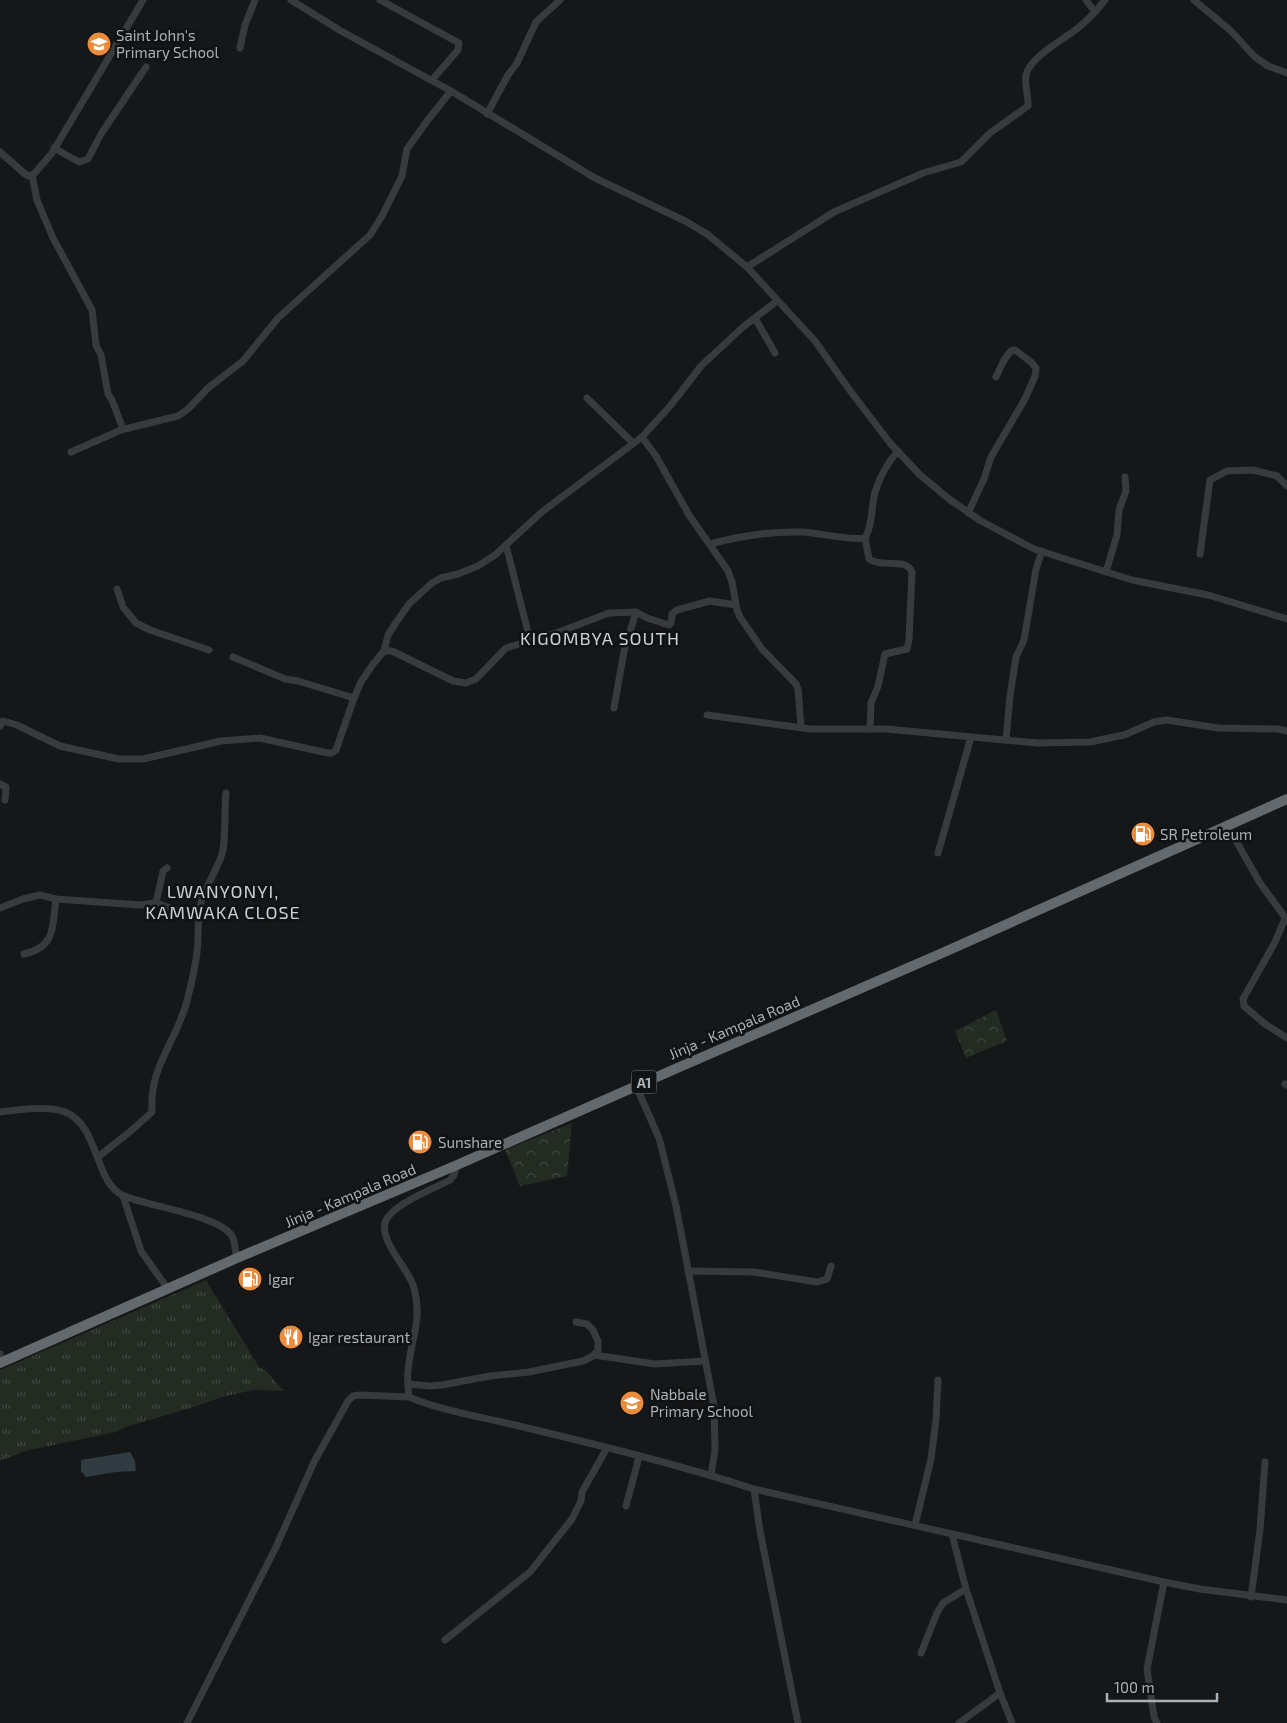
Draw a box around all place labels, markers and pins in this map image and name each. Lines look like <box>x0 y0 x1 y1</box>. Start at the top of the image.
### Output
place label: Saint John's Primary School <box>116 26 219 61</box>
school or university icon: Saint John's Primary School <box>86 31 112 57</box>
fuel station icon: SR Petroleum <box>1130 821 1156 847</box>
place label: SR Petroleum <box>1160 825 1252 843</box>
fuel station icon: Sunshare <box>407 1129 433 1155</box>
place label: Sunshare <box>438 1133 502 1151</box>
fuel station icon: Igar <box>237 1266 263 1292</box>
place label: Igar <box>268 1270 294 1288</box>
restaurant icon: Igar restaurant <box>278 1324 304 1350</box>
place label: Igar restaurant <box>308 1328 410 1346</box>
place label: Nabbale Primary School <box>650 1385 753 1420</box>
school or university icon: Nabbale Primary School <box>619 1390 645 1416</box>

